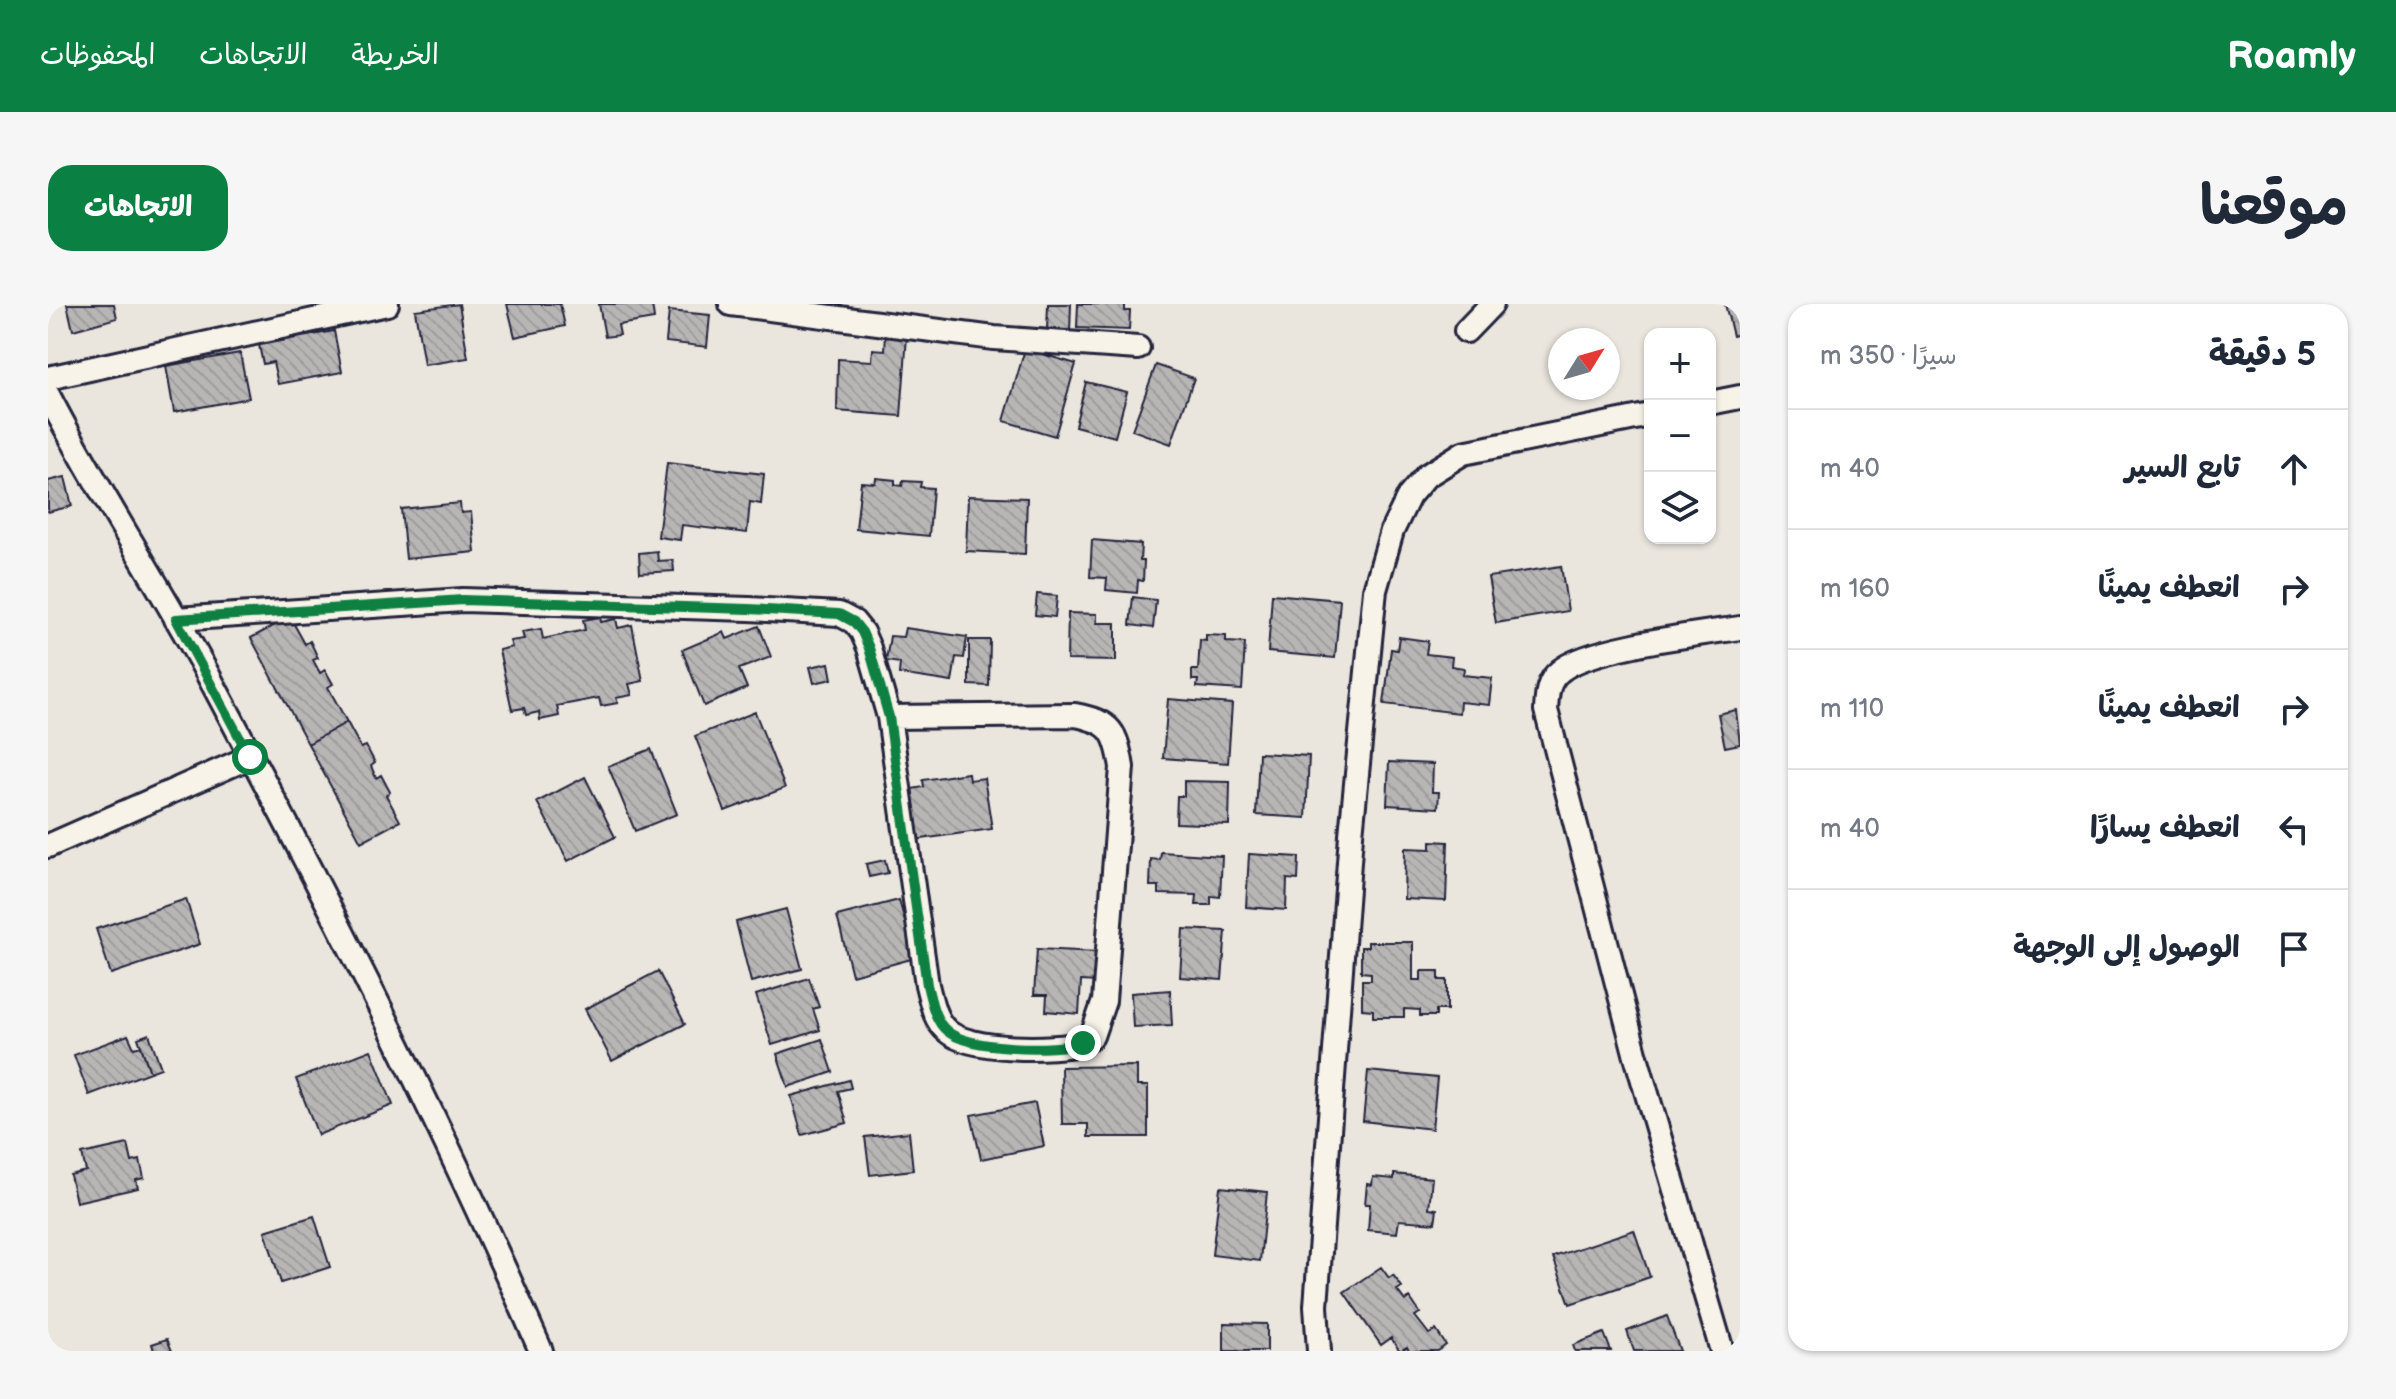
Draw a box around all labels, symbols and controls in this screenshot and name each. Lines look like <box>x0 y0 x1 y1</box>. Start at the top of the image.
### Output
text: Roamly <box>2227 34 2356 79</box>
text: المحفوظات <box>40 39 155 72</box>
text: الاتجاهات <box>199 39 307 72</box>
text: الخريطة <box>351 39 439 72</box>
button: الاتجاهات <box>48 165 228 251</box>
text: موقعنا <box>2200 174 2348 241</box>
north arrow <box>1548 328 1620 400</box>
map controls <box>1644 328 1716 544</box>
button: + <box>1644 328 1716 400</box>
text: 5 دقيقة <box>2209 334 2316 375</box>
text: سيرًا · 350 m <box>1820 341 1957 372</box>
button: − <box>1644 400 1716 472</box>
icon: ahead <box>2272 447 2316 491</box>
text: تابع السير <box>2125 450 2240 486</box>
text: 40 m <box>1820 454 1880 485</box>
button: layers <box>1644 472 1716 544</box>
icon: right <box>2272 567 2316 611</box>
text: انعطف يمينًا <box>2098 570 2240 606</box>
text: 160 m <box>1820 574 1890 605</box>
icon: right <box>2272 687 2316 731</box>
text: انعطف يمينًا <box>2098 690 2240 726</box>
text: 110 m <box>1820 694 1884 725</box>
route start <box>232 739 268 775</box>
icon: left <box>2272 807 2316 851</box>
text: انعطف يسارًا <box>2090 810 2240 846</box>
text: 40 m <box>1820 814 1880 845</box>
icon: arrive <box>2272 927 2316 971</box>
text: الوصول إلى الوجهة <box>2013 930 2240 966</box>
route end <box>1065 1025 1101 1061</box>

